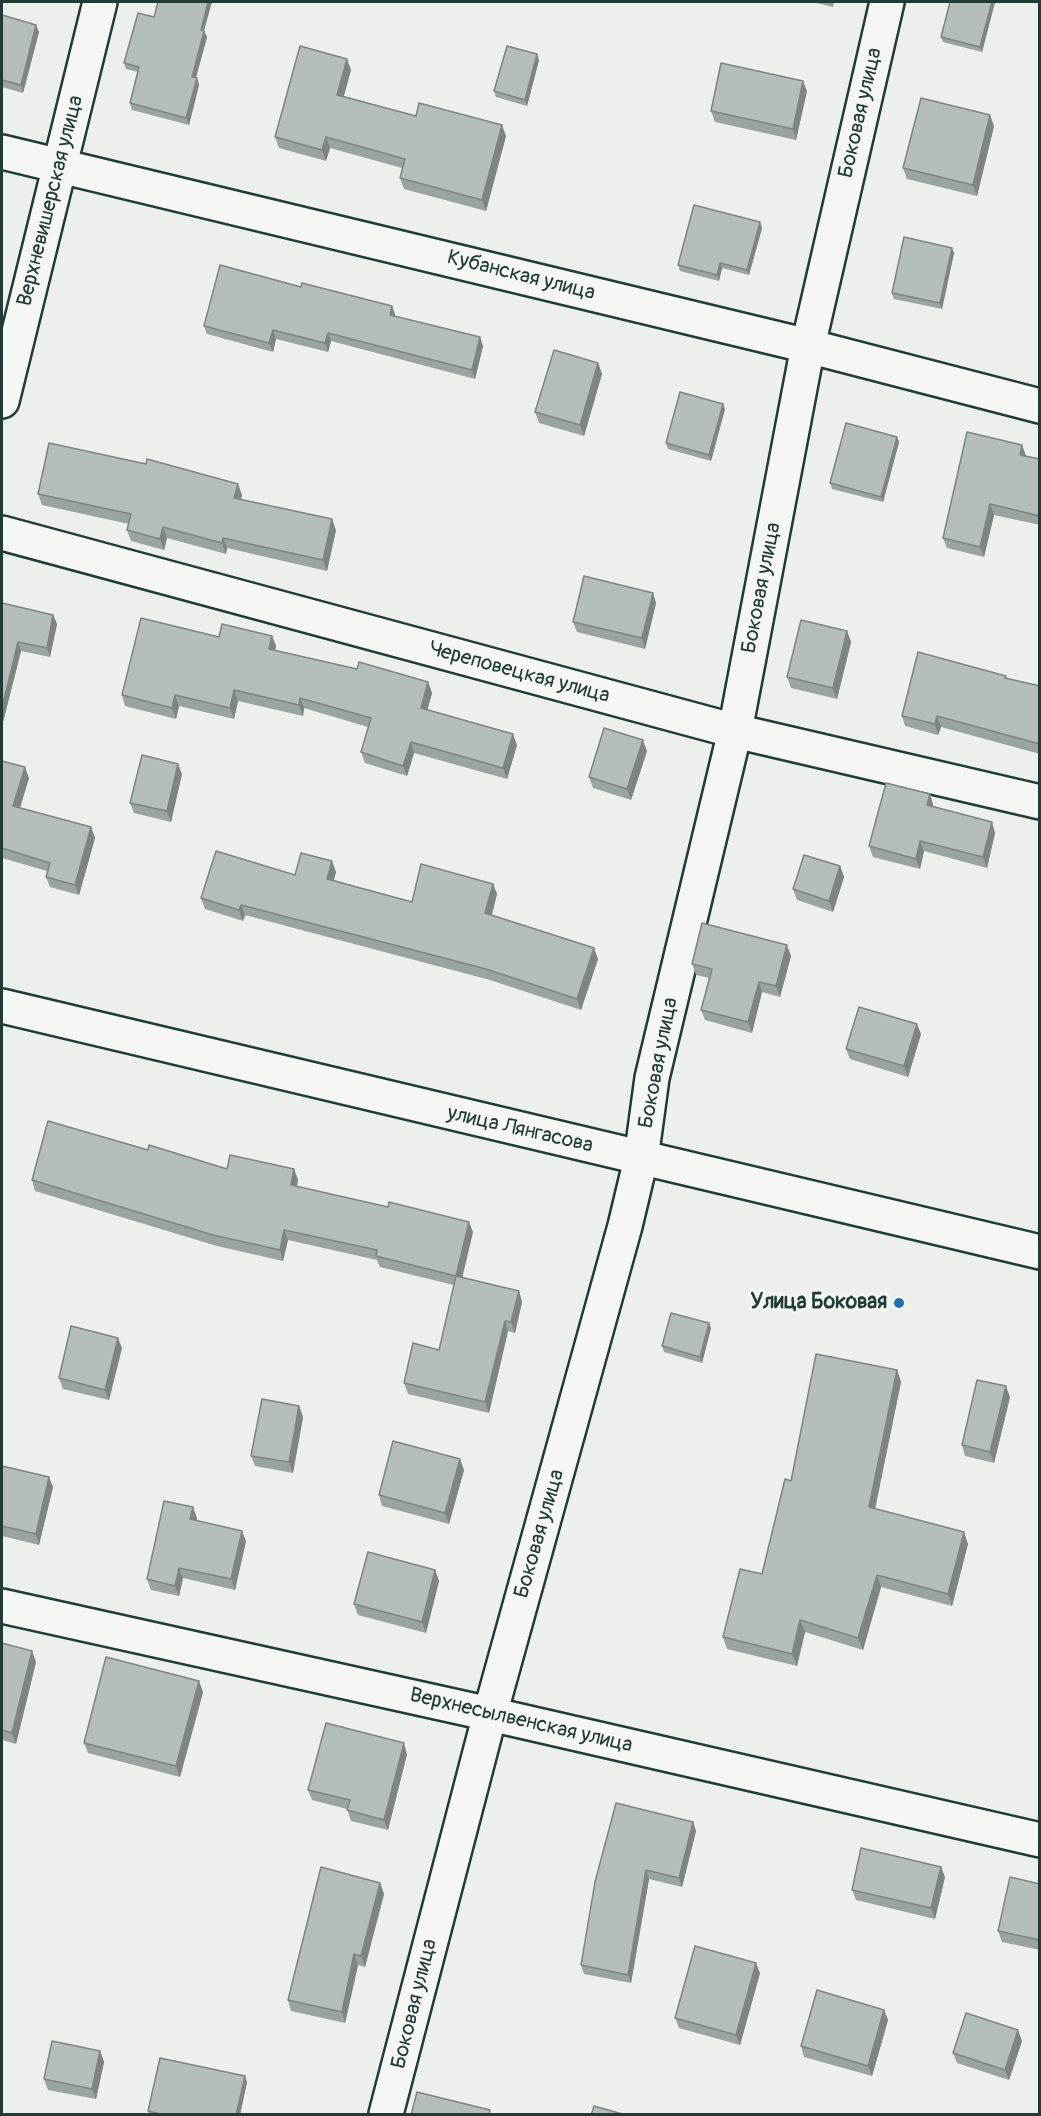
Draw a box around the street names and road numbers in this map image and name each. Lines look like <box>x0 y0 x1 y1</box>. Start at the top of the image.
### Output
street label: Боковая улица <box>834 45 888 181</box>
street label: Верхневишерская улица <box>13 93 89 309</box>
street label: Кубанская улица <box>445 245 597 307</box>
street label: Боковая улица <box>737 520 787 656</box>
street label: Череповецкая улица <box>426 637 612 709</box>
street label: Боковая улица <box>634 995 684 1131</box>
street label: улица Лянгасова <box>445 1101 595 1159</box>
street label: Боковая улица <box>510 1467 570 1601</box>
street label: Верхнесылвенская улица <box>407 1683 635 1759</box>
street label: Боковая улица <box>387 1937 443 2071</box>

